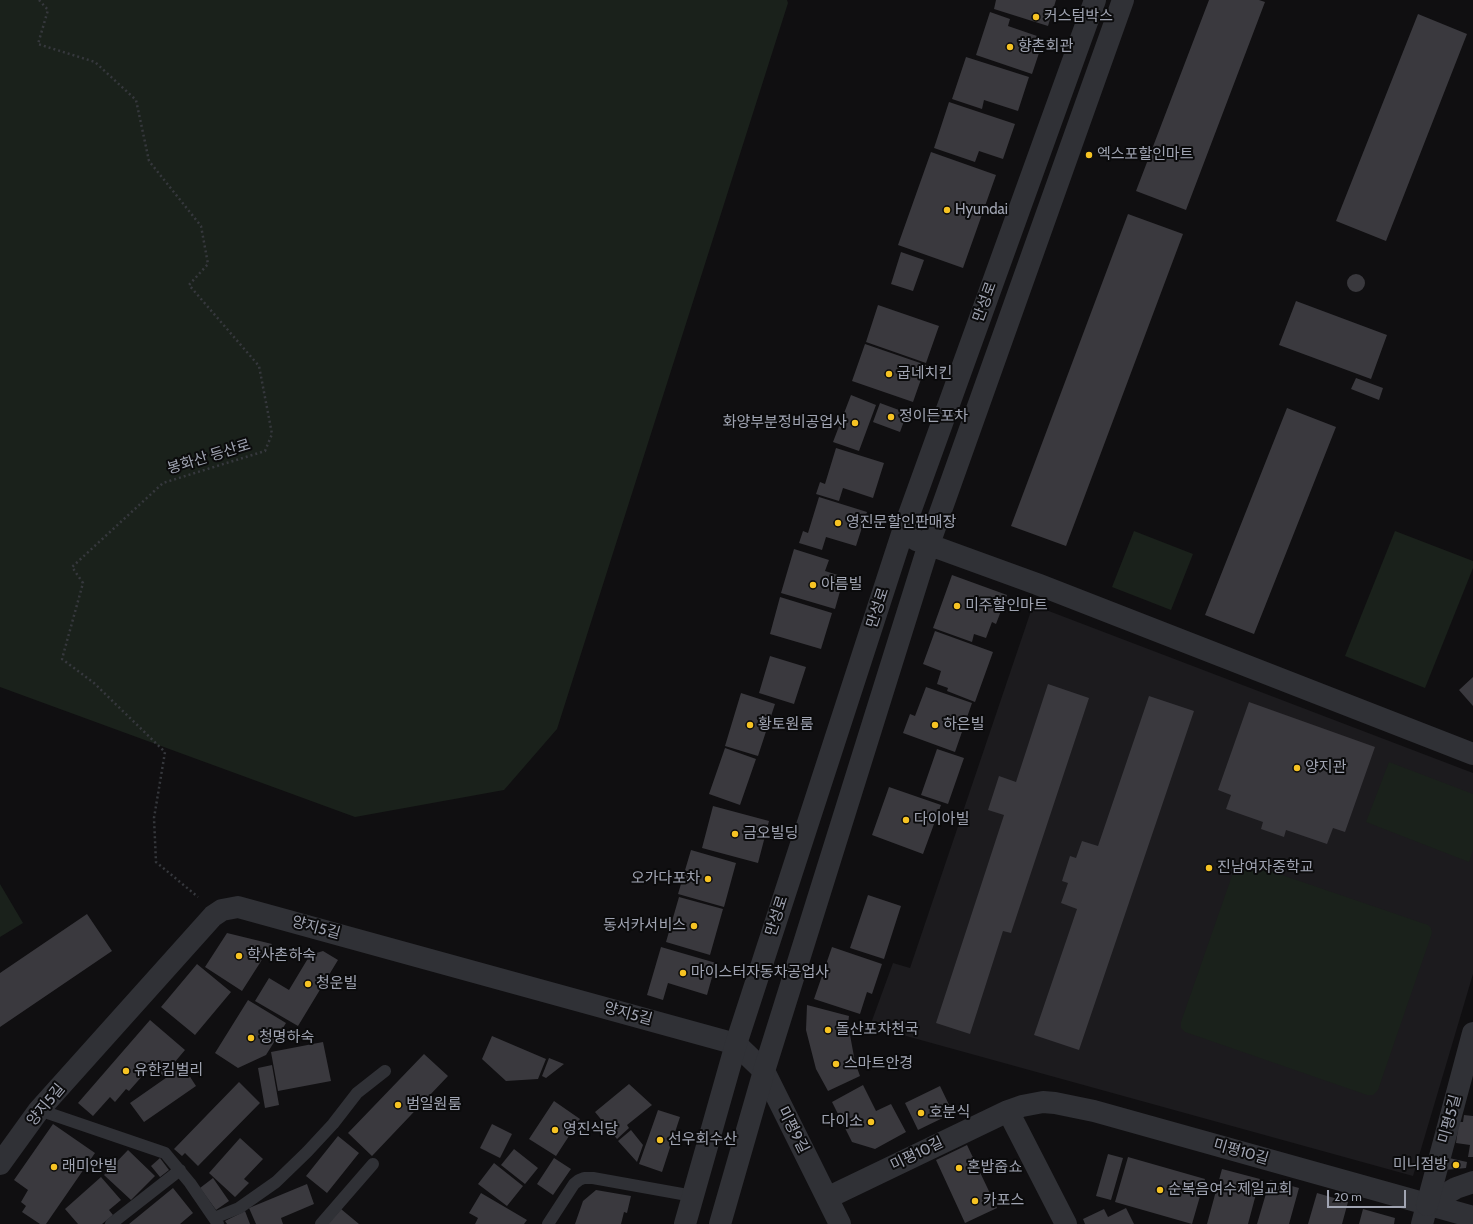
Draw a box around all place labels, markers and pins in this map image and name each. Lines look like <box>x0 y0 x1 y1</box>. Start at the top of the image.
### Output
place label: 커스텀박스 <box>1044 8 1113 26</box>
marker: 커스텀박스 <box>1031 12 1041 22</box>
place label: 향촌회관 <box>1018 38 1073 56</box>
marker: 향촌회관 <box>1005 42 1015 52</box>
place label: 엑스포할인마트 <box>1097 146 1194 164</box>
marker: 엑스포할인마트 <box>1084 150 1094 160</box>
place label: Hyundai <box>955 201 1008 219</box>
marker: Hyundai <box>942 205 952 215</box>
place label: 굽네치킨 <box>897 365 952 383</box>
marker: 굽네치킨 <box>884 369 894 379</box>
place label: 정이든포차 <box>899 408 968 426</box>
marker: 정이든포차 <box>886 412 896 422</box>
place label: 화양부분정비공업사 <box>723 414 847 432</box>
marker: 화양부분정비공업사 <box>850 418 860 428</box>
place label: 영진문할인판매장 <box>846 514 956 532</box>
marker: 영진문할인판매장 <box>833 518 843 528</box>
place label: 아름빌 <box>821 576 862 594</box>
marker: 아름빌 <box>808 580 818 590</box>
place label: 미주할인마트 <box>965 597 1048 615</box>
marker: 미주할인마트 <box>952 601 962 611</box>
place label: 황토원룸 <box>758 716 813 734</box>
place label: 하은빌 <box>943 716 984 734</box>
marker: 황토원룸 <box>745 720 755 730</box>
marker: 하은빌 <box>930 720 940 730</box>
place label: 양지관 <box>1305 759 1346 777</box>
marker: 양지관 <box>1292 763 1302 773</box>
place label: 다이아빌 <box>914 811 969 829</box>
marker: 다이아빌 <box>901 815 911 825</box>
place label: 금오빌딩 <box>743 825 798 843</box>
marker: 금오빌딩 <box>730 829 740 839</box>
place label: 진남여자중학교 <box>1217 859 1314 877</box>
marker: 진남여자중학교 <box>1204 863 1214 873</box>
place label: 오가다포차 <box>631 870 700 888</box>
marker: 오가다포차 <box>703 874 713 884</box>
place label: 동서카서비스 <box>603 917 686 935</box>
marker: 동서카서비스 <box>689 921 699 931</box>
place label: 학사촌하숙 <box>247 947 316 965</box>
marker: 학사촌하숙 <box>234 951 244 961</box>
place label: 마이스터자동차공업사 <box>691 964 829 982</box>
marker: 마이스터자동차공업사 <box>678 968 688 978</box>
place label: 청운빌 <box>316 975 357 993</box>
marker: 청운빌 <box>303 979 313 989</box>
place label: 돌산포차천국 <box>836 1021 919 1039</box>
marker: 돌산포차천국 <box>823 1025 833 1035</box>
place label: 청명하숙 <box>259 1029 314 1047</box>
marker: 청명하숙 <box>246 1033 256 1043</box>
place label: 스마트안경 <box>844 1055 913 1073</box>
marker: 스마트안경 <box>831 1059 841 1069</box>
place label: 유한킴벌리 <box>134 1062 203 1080</box>
marker: 유한킴벌리 <box>121 1066 131 1076</box>
place label: 범일원룸 <box>406 1096 461 1114</box>
marker: 범일원룸 <box>393 1100 403 1110</box>
place label: 호분식 <box>929 1104 970 1122</box>
marker: 호분식 <box>916 1108 926 1118</box>
place label: 다이소 <box>822 1113 863 1131</box>
marker: 다이소 <box>866 1117 876 1127</box>
place label: 영진식당 <box>563 1121 618 1139</box>
marker: 영진식당 <box>550 1125 560 1135</box>
place label: 선우회수산 <box>668 1131 737 1149</box>
marker: 선우회수산 <box>655 1135 665 1145</box>
place label: 미니점방 <box>1393 1156 1448 1174</box>
place label: 래미안빌 <box>62 1158 117 1176</box>
place label: 혼밥줍쇼 <box>967 1159 1022 1177</box>
marker: 미니점방 <box>1451 1160 1461 1170</box>
marker: 래미안빌 <box>49 1162 59 1172</box>
marker: 혼밥줍쇼 <box>954 1163 964 1173</box>
place label: 순복음여수제일교회 <box>1168 1181 1292 1199</box>
marker: 순복음여수제일교회 <box>1155 1185 1165 1195</box>
place label: 카포스 <box>983 1192 1024 1210</box>
marker: 카포스 <box>970 1196 980 1206</box>

